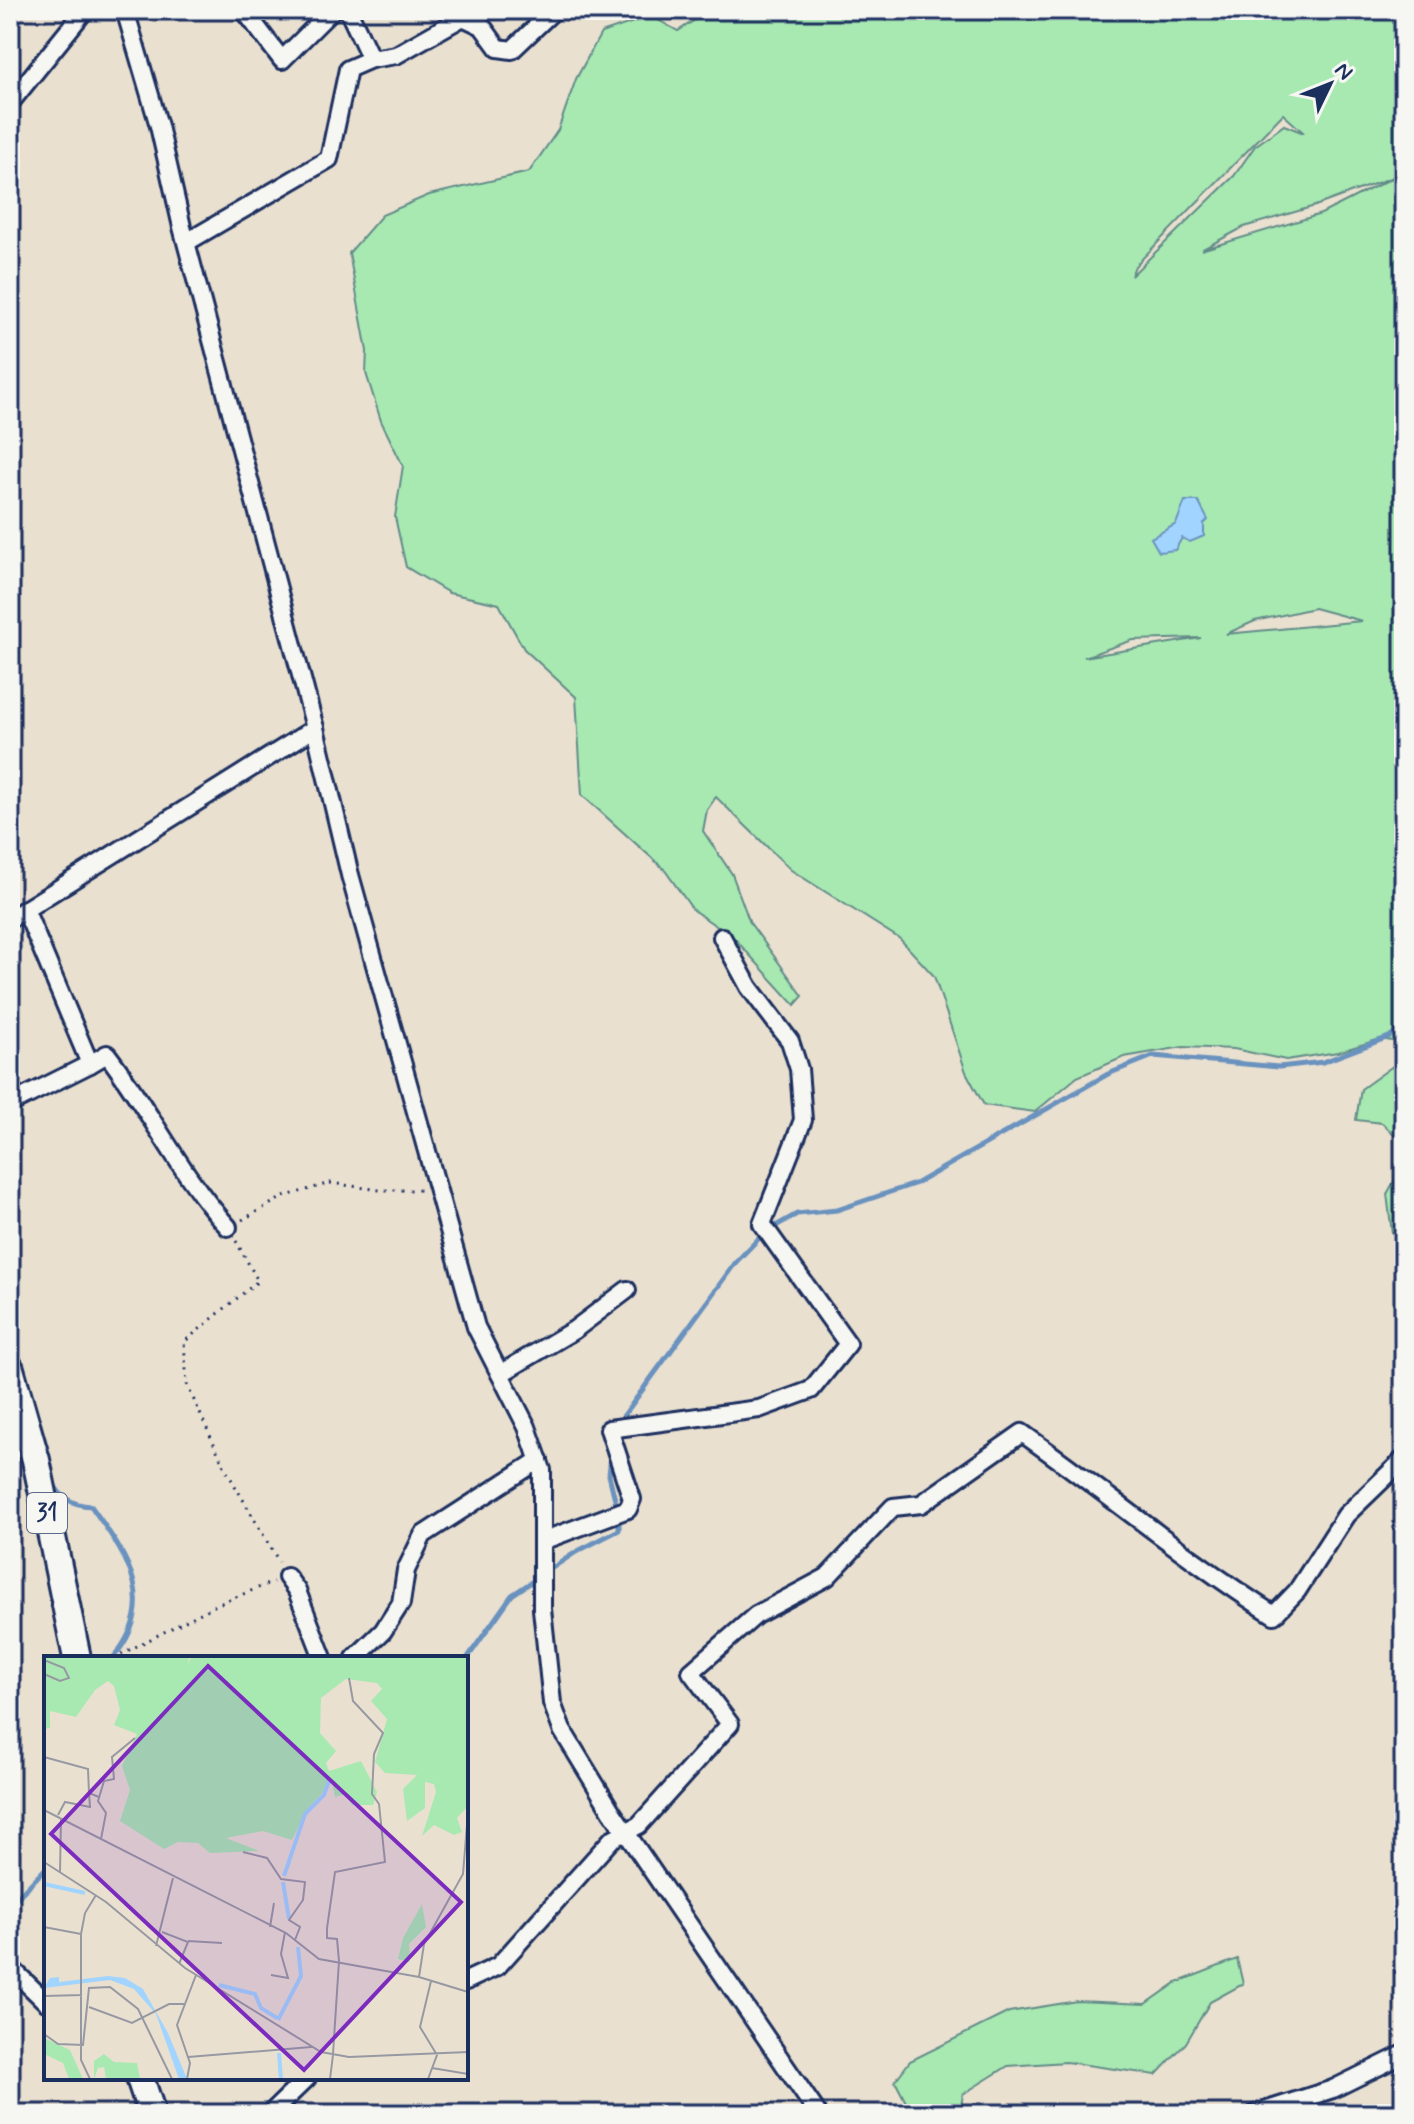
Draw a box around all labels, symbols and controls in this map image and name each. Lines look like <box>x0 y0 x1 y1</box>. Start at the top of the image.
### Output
north arrow <box>1290 44 1370 124</box>
text: N <box>1328 57 1358 87</box>
road number: 31 <box>27 1493 67 1533</box>
inset map <box>44 1656 468 2080</box>

